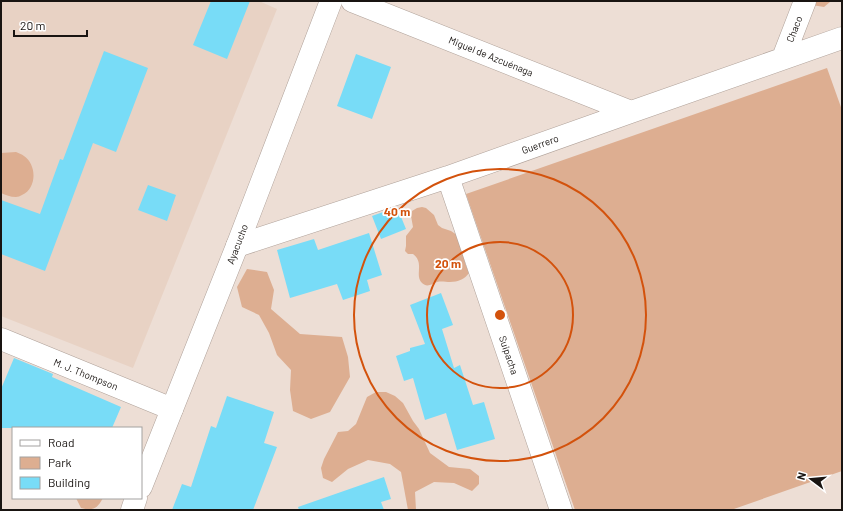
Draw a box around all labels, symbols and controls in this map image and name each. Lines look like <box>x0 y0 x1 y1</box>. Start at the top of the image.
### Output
scale bar <box>14 12 87 38</box>
street label: Chaco <box>784 14 804 44</box>
text: 20 m <box>20 18 46 32</box>
street label: Miguel de Azcuénaga <box>447 34 535 78</box>
street label: Guerrero <box>520 132 560 156</box>
text: 40 m <box>384 204 410 218</box>
street label: Ayacucho <box>224 222 250 266</box>
text: 20 m <box>435 256 461 270</box>
centre of rings <box>493 308 507 322</box>
street label: Suipacha <box>497 334 521 376</box>
street label: M. J. Thompson <box>52 356 120 392</box>
legend <box>12 427 142 499</box>
text: Road <box>48 435 75 449</box>
text: Park <box>48 455 72 469</box>
north arrow <box>791 459 831 499</box>
text: N <box>794 471 808 481</box>
text: Building <box>48 475 90 489</box>

